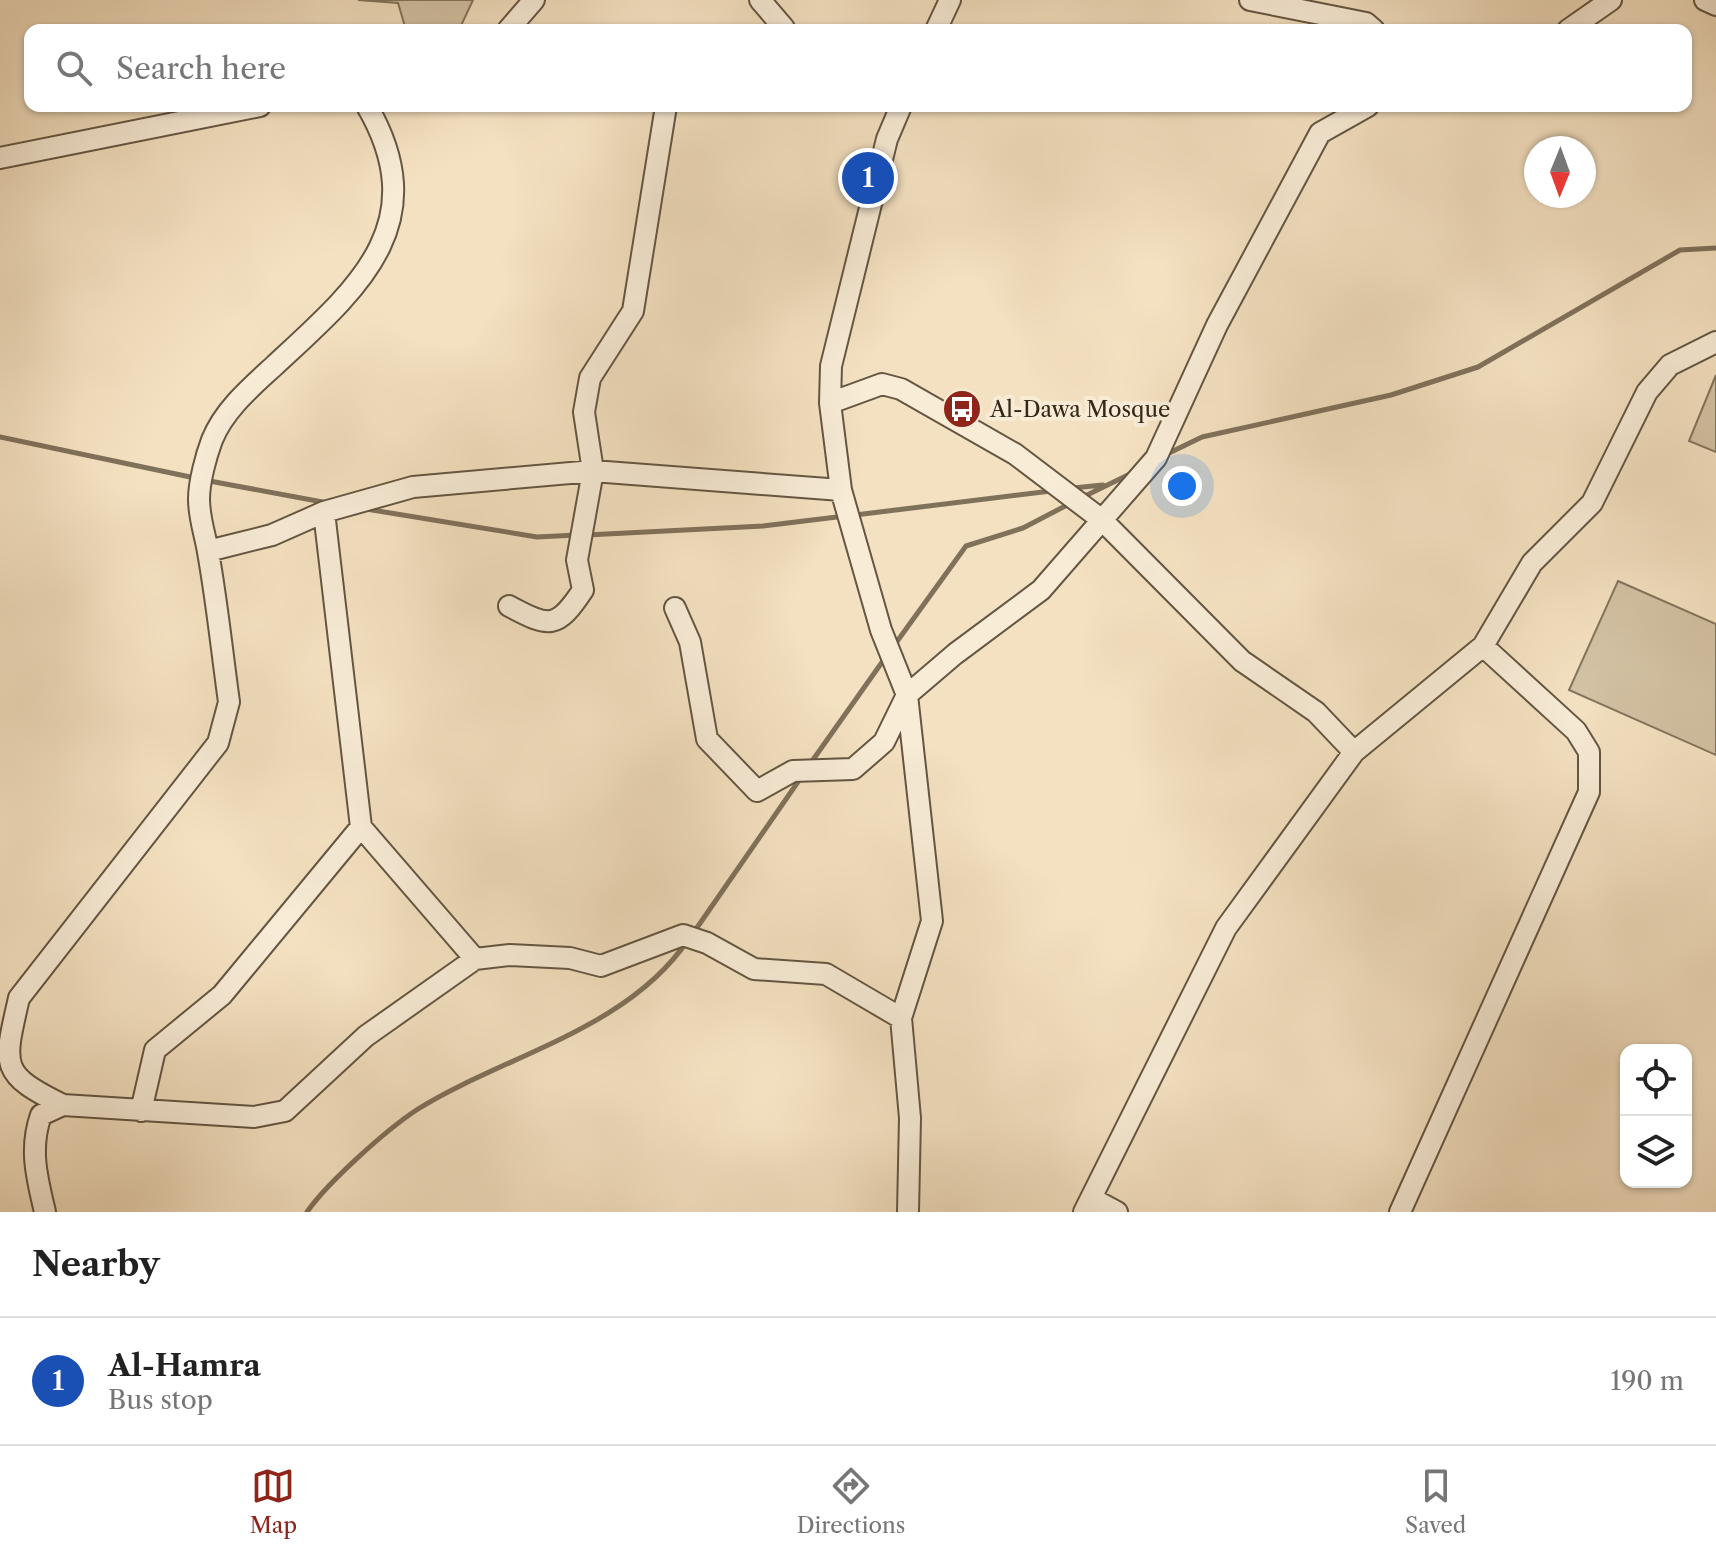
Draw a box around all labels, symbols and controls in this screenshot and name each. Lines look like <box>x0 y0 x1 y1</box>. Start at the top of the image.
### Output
search box <box>24 24 1692 112</box>
icon: search <box>52 46 96 90</box>
text: Search here <box>116 50 286 87</box>
north arrow <box>1524 136 1596 208</box>
pin: 1 <box>842 148 894 208</box>
bus stop icon: Al-Dawa Mosque <box>941 388 983 430</box>
place label: Al-Dawa Mosque <box>989 396 1170 423</box>
your location <box>1162 466 1202 506</box>
map controls <box>1620 1044 1692 1188</box>
button: locate <box>1620 1044 1692 1116</box>
button: layers <box>1620 1116 1692 1188</box>
text: Nearby <box>32 1243 160 1285</box>
text: Al-Hamra <box>108 1347 261 1384</box>
text: 1 <box>52 1365 64 1397</box>
text: 190 m <box>1610 1365 1684 1397</box>
text: Bus stop <box>108 1384 213 1416</box>
tab: Map <box>250 1464 297 1539</box>
tab: Directions <box>797 1464 905 1539</box>
tab: Saved <box>1405 1464 1466 1539</box>

